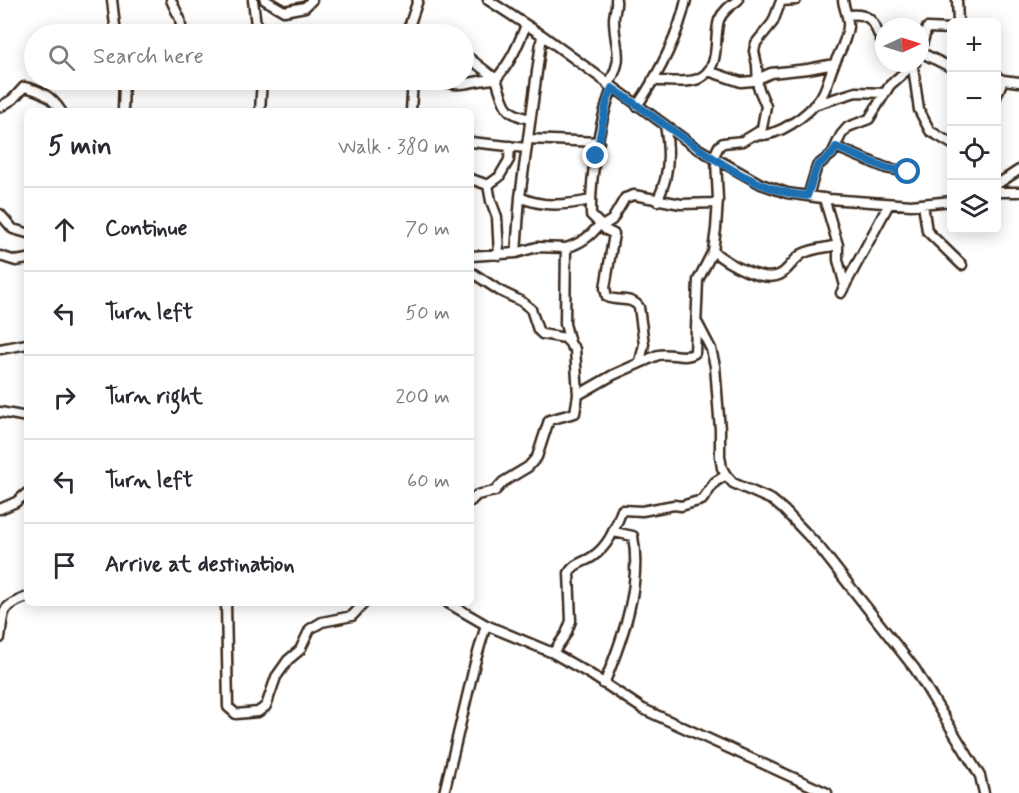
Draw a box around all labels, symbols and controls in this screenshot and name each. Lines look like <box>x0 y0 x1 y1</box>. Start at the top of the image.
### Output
north arrow <box>875 18 929 72</box>
map controls <box>947 18 1001 234</box>
button: + <box>947 18 1001 72</box>
search box <box>24 24 474 90</box>
icon: search <box>45 41 78 74</box>
text: Search here <box>93 43 204 71</box>
button: − <box>947 72 1001 126</box>
button: locate <box>947 126 1001 180</box>
text: 5 min <box>48 130 112 164</box>
text: Walk · 380 m <box>338 134 450 161</box>
route end <box>582 142 608 168</box>
route start <box>894 158 920 184</box>
button: layers <box>947 180 1001 234</box>
icon: ahead <box>48 213 81 246</box>
text: Continue <box>105 215 187 243</box>
text: 70 m <box>405 216 450 243</box>
icon: left <box>48 297 81 330</box>
text: Turn left <box>105 299 193 327</box>
text: 50 m <box>405 300 450 327</box>
icon: right <box>48 381 81 414</box>
text: Turn right <box>105 383 203 411</box>
text: 200 m <box>395 384 450 411</box>
icon: left <box>48 465 81 498</box>
text: Turn left <box>105 467 193 495</box>
text: 60 m <box>407 468 450 495</box>
icon: arrive <box>48 549 81 582</box>
text: Arrive at destination <box>105 551 295 579</box>

